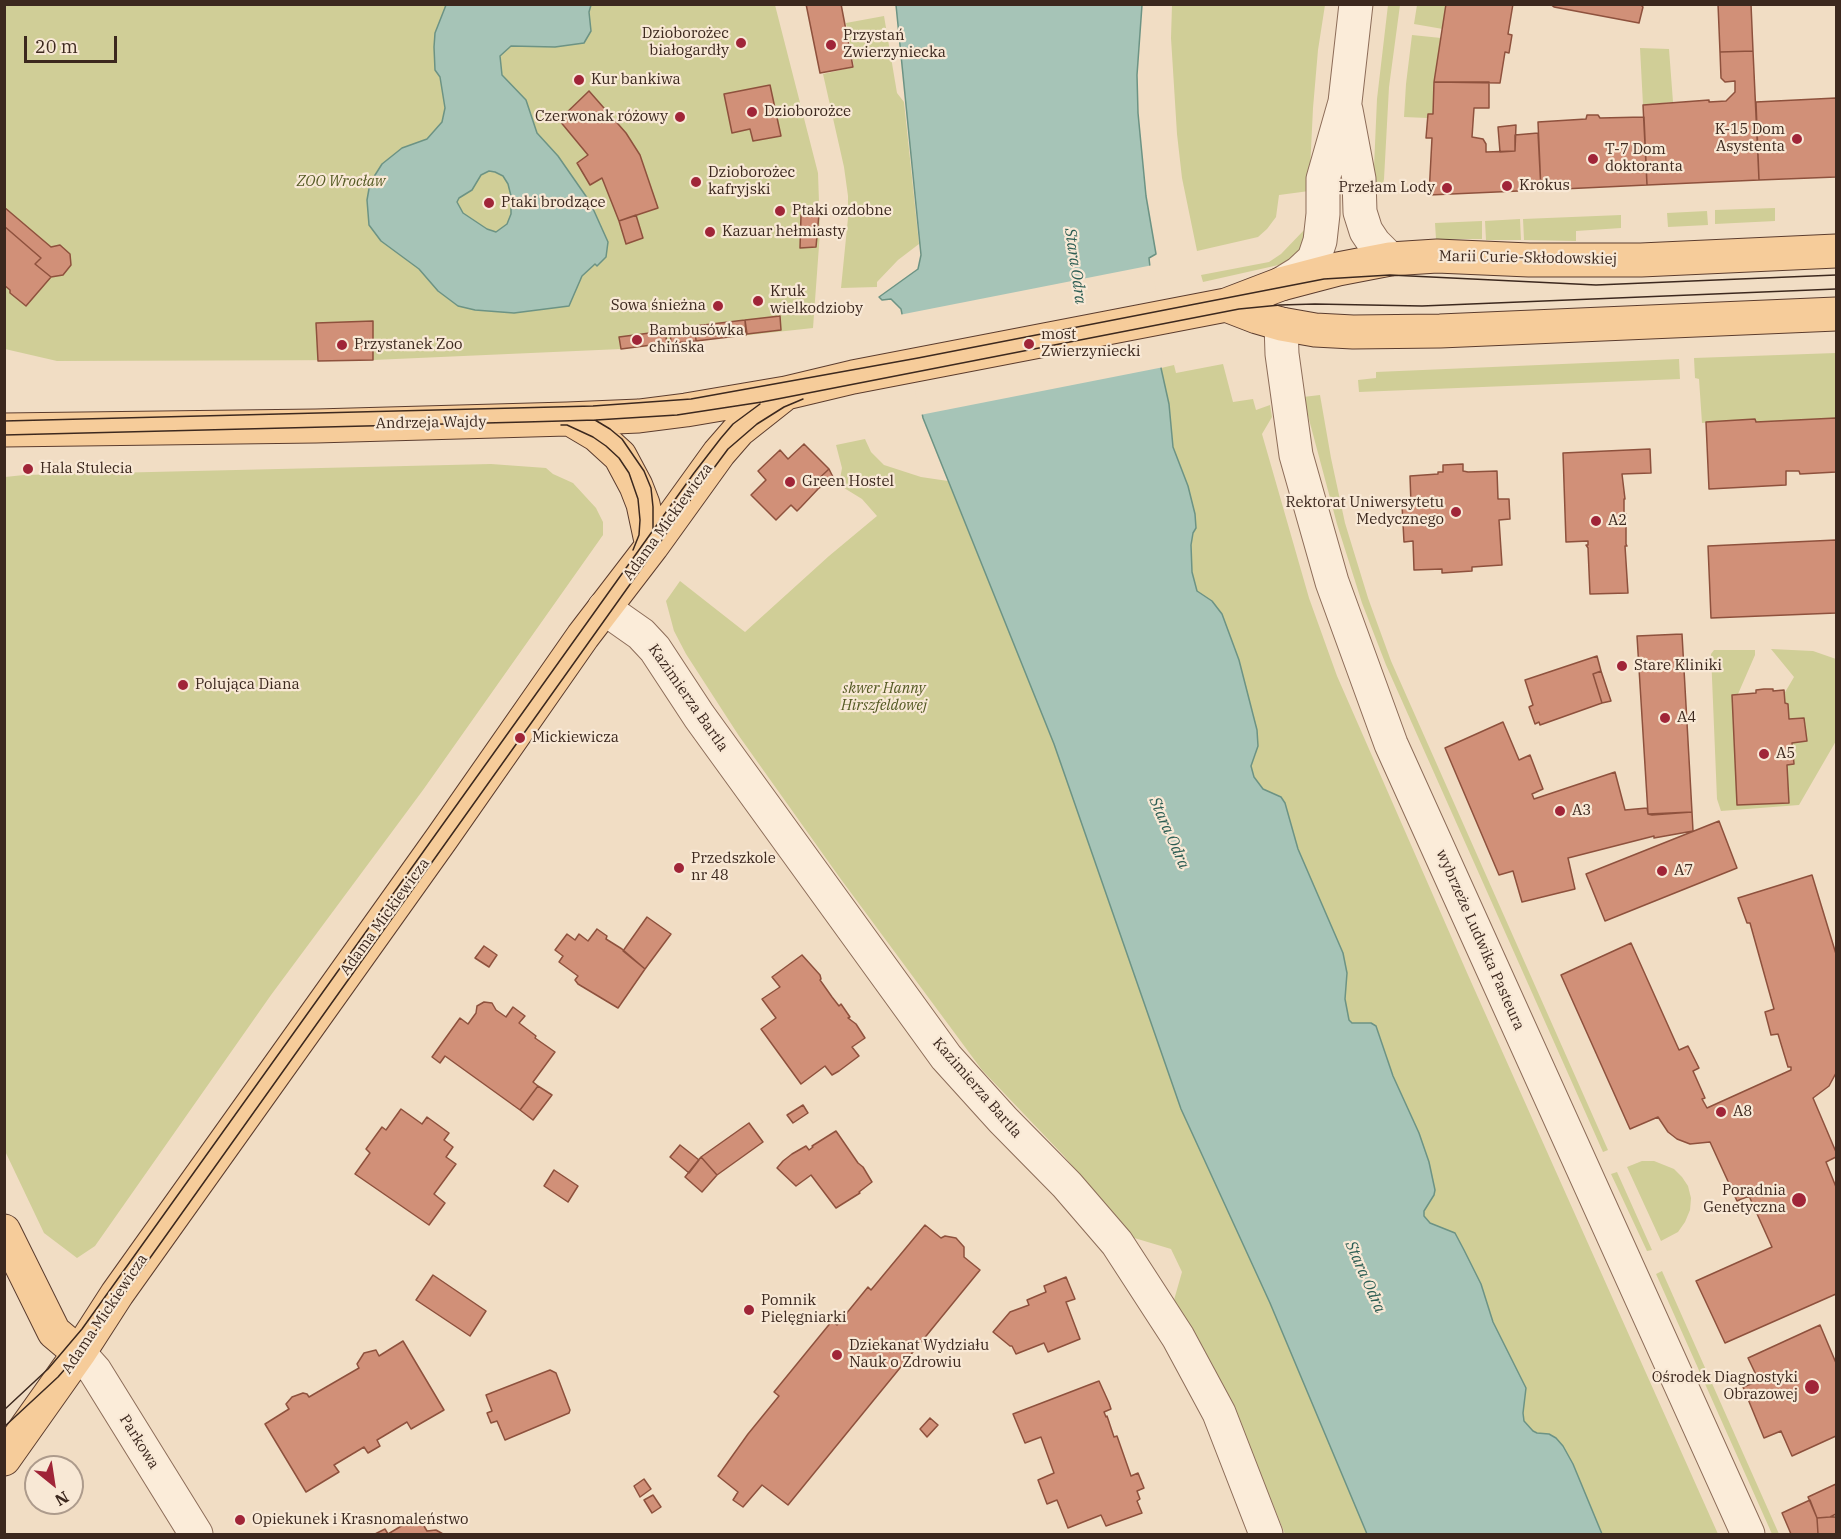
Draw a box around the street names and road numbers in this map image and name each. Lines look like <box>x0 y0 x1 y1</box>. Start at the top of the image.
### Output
street label: Marii Curie-Skłodowskiej <box>1439 247 1617 269</box>
street label: Andrzeja Wajdy <box>375 413 487 433</box>
street label: Adama Mickiewicza <box>619 460 717 584</box>
street label: Kazimierza Bartla <box>644 641 732 755</box>
street label: wybrzeże Ludwika Pasteura <box>1432 847 1528 1033</box>
street label: Adama Mickiewicza <box>336 855 434 979</box>
street label: Kazimierza Bartla <box>929 1034 1025 1142</box>
street label: Adama Mickiewicza <box>58 1251 152 1377</box>
street label: Parkowa <box>115 1412 163 1472</box>

